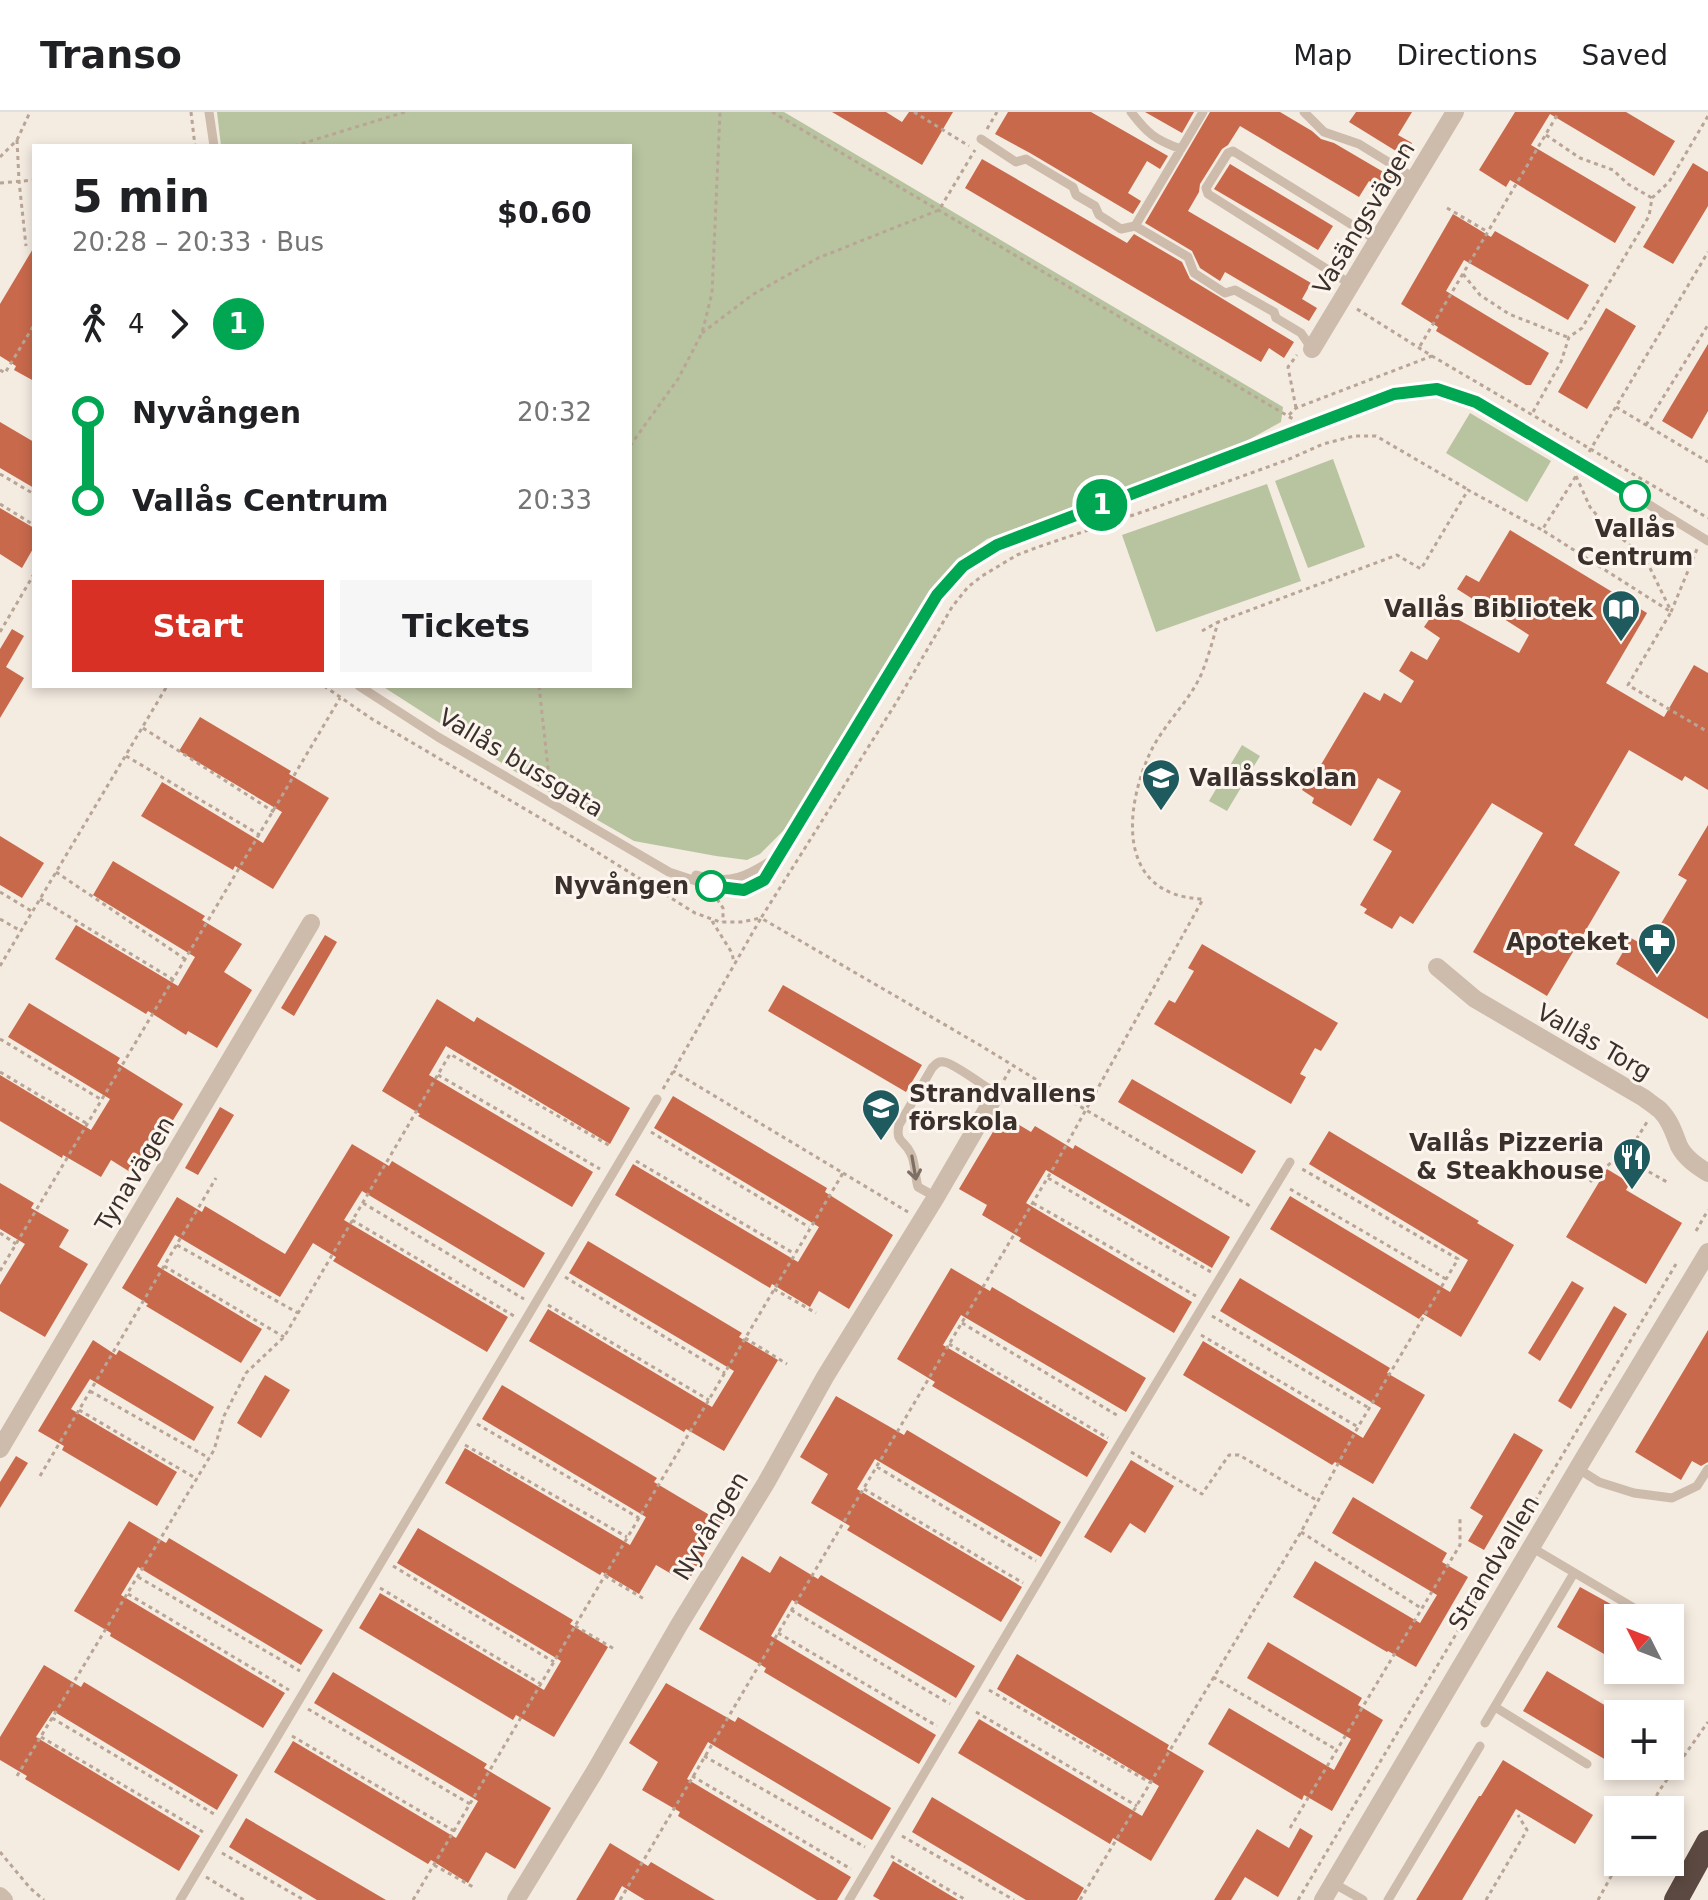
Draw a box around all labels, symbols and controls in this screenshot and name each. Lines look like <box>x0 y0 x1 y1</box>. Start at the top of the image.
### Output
text: Transo <box>40 33 182 77</box>
text: Map <box>1293 39 1352 72</box>
text: Directions <box>1396 39 1537 72</box>
text: Saved <box>1581 39 1668 72</box>
street label: Vasängsvägen <box>1307 136 1421 300</box>
text: 5 min <box>72 171 210 222</box>
text: $0.60 <box>497 195 592 230</box>
text: 20:28 – 20:33 · Bus <box>72 227 324 257</box>
icon: walk <box>72 302 116 346</box>
icon: forward <box>157 302 201 346</box>
text: 1 <box>229 307 248 340</box>
text: 4 <box>128 309 145 339</box>
text: Nyvången <box>132 395 301 430</box>
text: 20:32 <box>517 397 592 427</box>
line badge: 1 <box>1076 479 1128 531</box>
marker: Vallås Centrum <box>1620 481 1650 511</box>
text: Vallås Centrum <box>132 483 388 518</box>
text: 20:33 <box>517 485 592 515</box>
text: 1 <box>1092 488 1112 521</box>
place label: Vallås Centrum <box>1577 514 1693 571</box>
button: Start <box>72 580 324 672</box>
button: Tickets <box>340 580 592 672</box>
library icon: Vallås Bibliotek <box>1600 588 1642 643</box>
place label: Vallås Bibliotek <box>1384 594 1594 623</box>
street label: Vallås bussgata <box>434 702 609 823</box>
school or university icon: Vallåsskolan <box>1140 757 1182 812</box>
place label: Vallåsskolan <box>1189 763 1357 792</box>
place label: Nyvången <box>554 871 689 900</box>
marker: Nyvången <box>696 871 726 901</box>
pharmacy icon: Apoteket <box>1636 921 1678 976</box>
place label: Apoteket <box>1506 928 1629 956</box>
street label: Vallås Torg <box>1532 997 1657 1086</box>
place label: Strandvallens förskola <box>909 1080 1096 1136</box>
school or university icon: Strandvallens förskola <box>860 1087 902 1142</box>
street label: Tynavägen <box>89 1111 180 1237</box>
place label: Vallås Pizzeria & Steakhouse <box>1409 1128 1604 1185</box>
restaurant icon: Vallås Pizzeria & Steakhouse <box>1611 1136 1653 1191</box>
one-way arrow <box>907 1154 922 1180</box>
street label: Nyvången <box>667 1466 754 1585</box>
street label: Strandvallen <box>1443 1491 1545 1635</box>
north arrow <box>1604 1604 1684 1684</box>
map controls <box>1604 1604 1684 1876</box>
button: + <box>1604 1700 1684 1780</box>
button: − <box>1604 1796 1684 1876</box>

